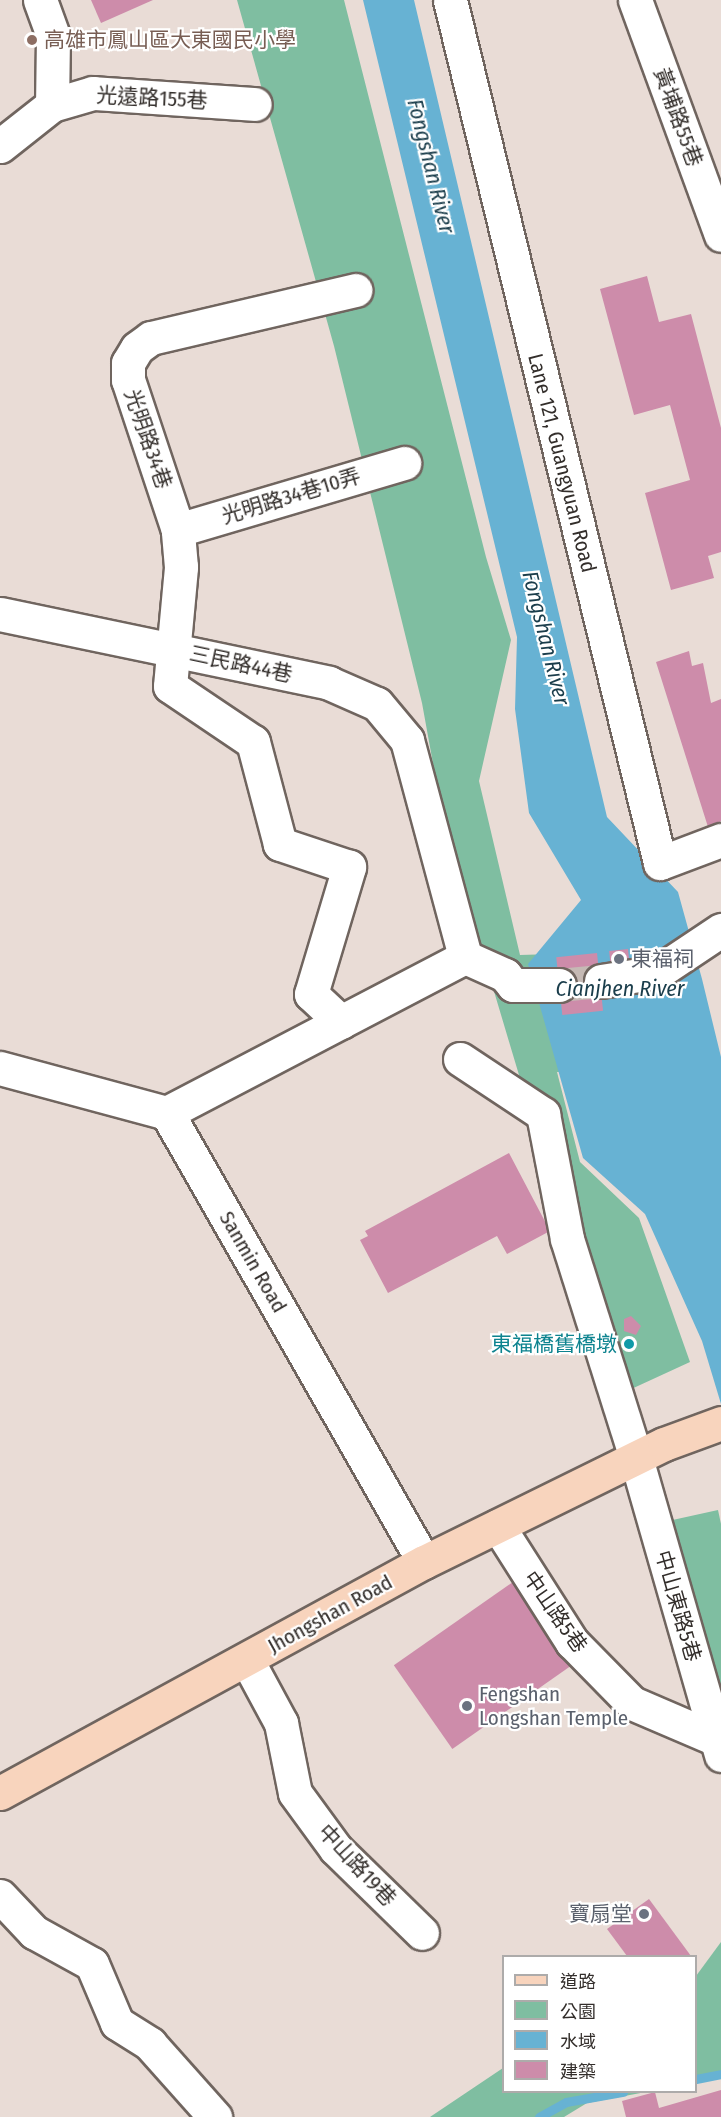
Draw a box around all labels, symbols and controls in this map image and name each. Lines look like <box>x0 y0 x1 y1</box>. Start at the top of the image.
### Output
place label: 高雄市鳳山區大東國民小學 <box>44 27 296 53</box>
marker: 高雄市鳳山區大東國民小學 <box>25 33 39 47</box>
street label: 黃埔路55巷 <box>649 64 707 170</box>
street label: 光遠路155巷 <box>96 83 208 113</box>
water label: Fongshan River <box>402 96 460 236</box>
street label: Lane 121, Guangyuan Road <box>523 351 601 575</box>
street label: 光明路34巷 <box>119 386 177 492</box>
street label: 光明路34巷10弄 <box>219 463 363 529</box>
water label: Fongshan River <box>517 568 575 708</box>
street label: 三民路44巷 <box>187 641 295 687</box>
place label: 東福祠 <box>631 946 694 972</box>
marker: 東福祠 <box>612 952 626 966</box>
water label: Cianjhen River <box>556 976 684 1002</box>
street label: Sanmin Road <box>214 1207 292 1317</box>
place label: 東福橋舊橋墩 <box>491 1331 617 1357</box>
marker: 東福橋舊橋墩 <box>622 1337 636 1351</box>
street label: 中山東路5巷 <box>650 1547 706 1665</box>
street label: 中山路5巷 <box>518 1566 592 1658</box>
street label: Jhongshan Road <box>263 1569 397 1659</box>
place label: Fengshan Longshan Temple <box>479 1681 628 1731</box>
marker: Fengshan Longshan Temple <box>460 1699 474 1713</box>
street label: 中山路19巷 <box>313 1819 401 1911</box>
place label: 寶扇堂 <box>569 1901 632 1927</box>
marker: 寶扇堂 <box>637 1907 651 1921</box>
legend <box>502 1955 697 2093</box>
text: 道路 <box>560 1971 596 1993</box>
text: 公園 <box>560 2001 596 2023</box>
text: 水域 <box>560 2031 596 2053</box>
text: 建築 <box>560 2061 596 2083</box>

